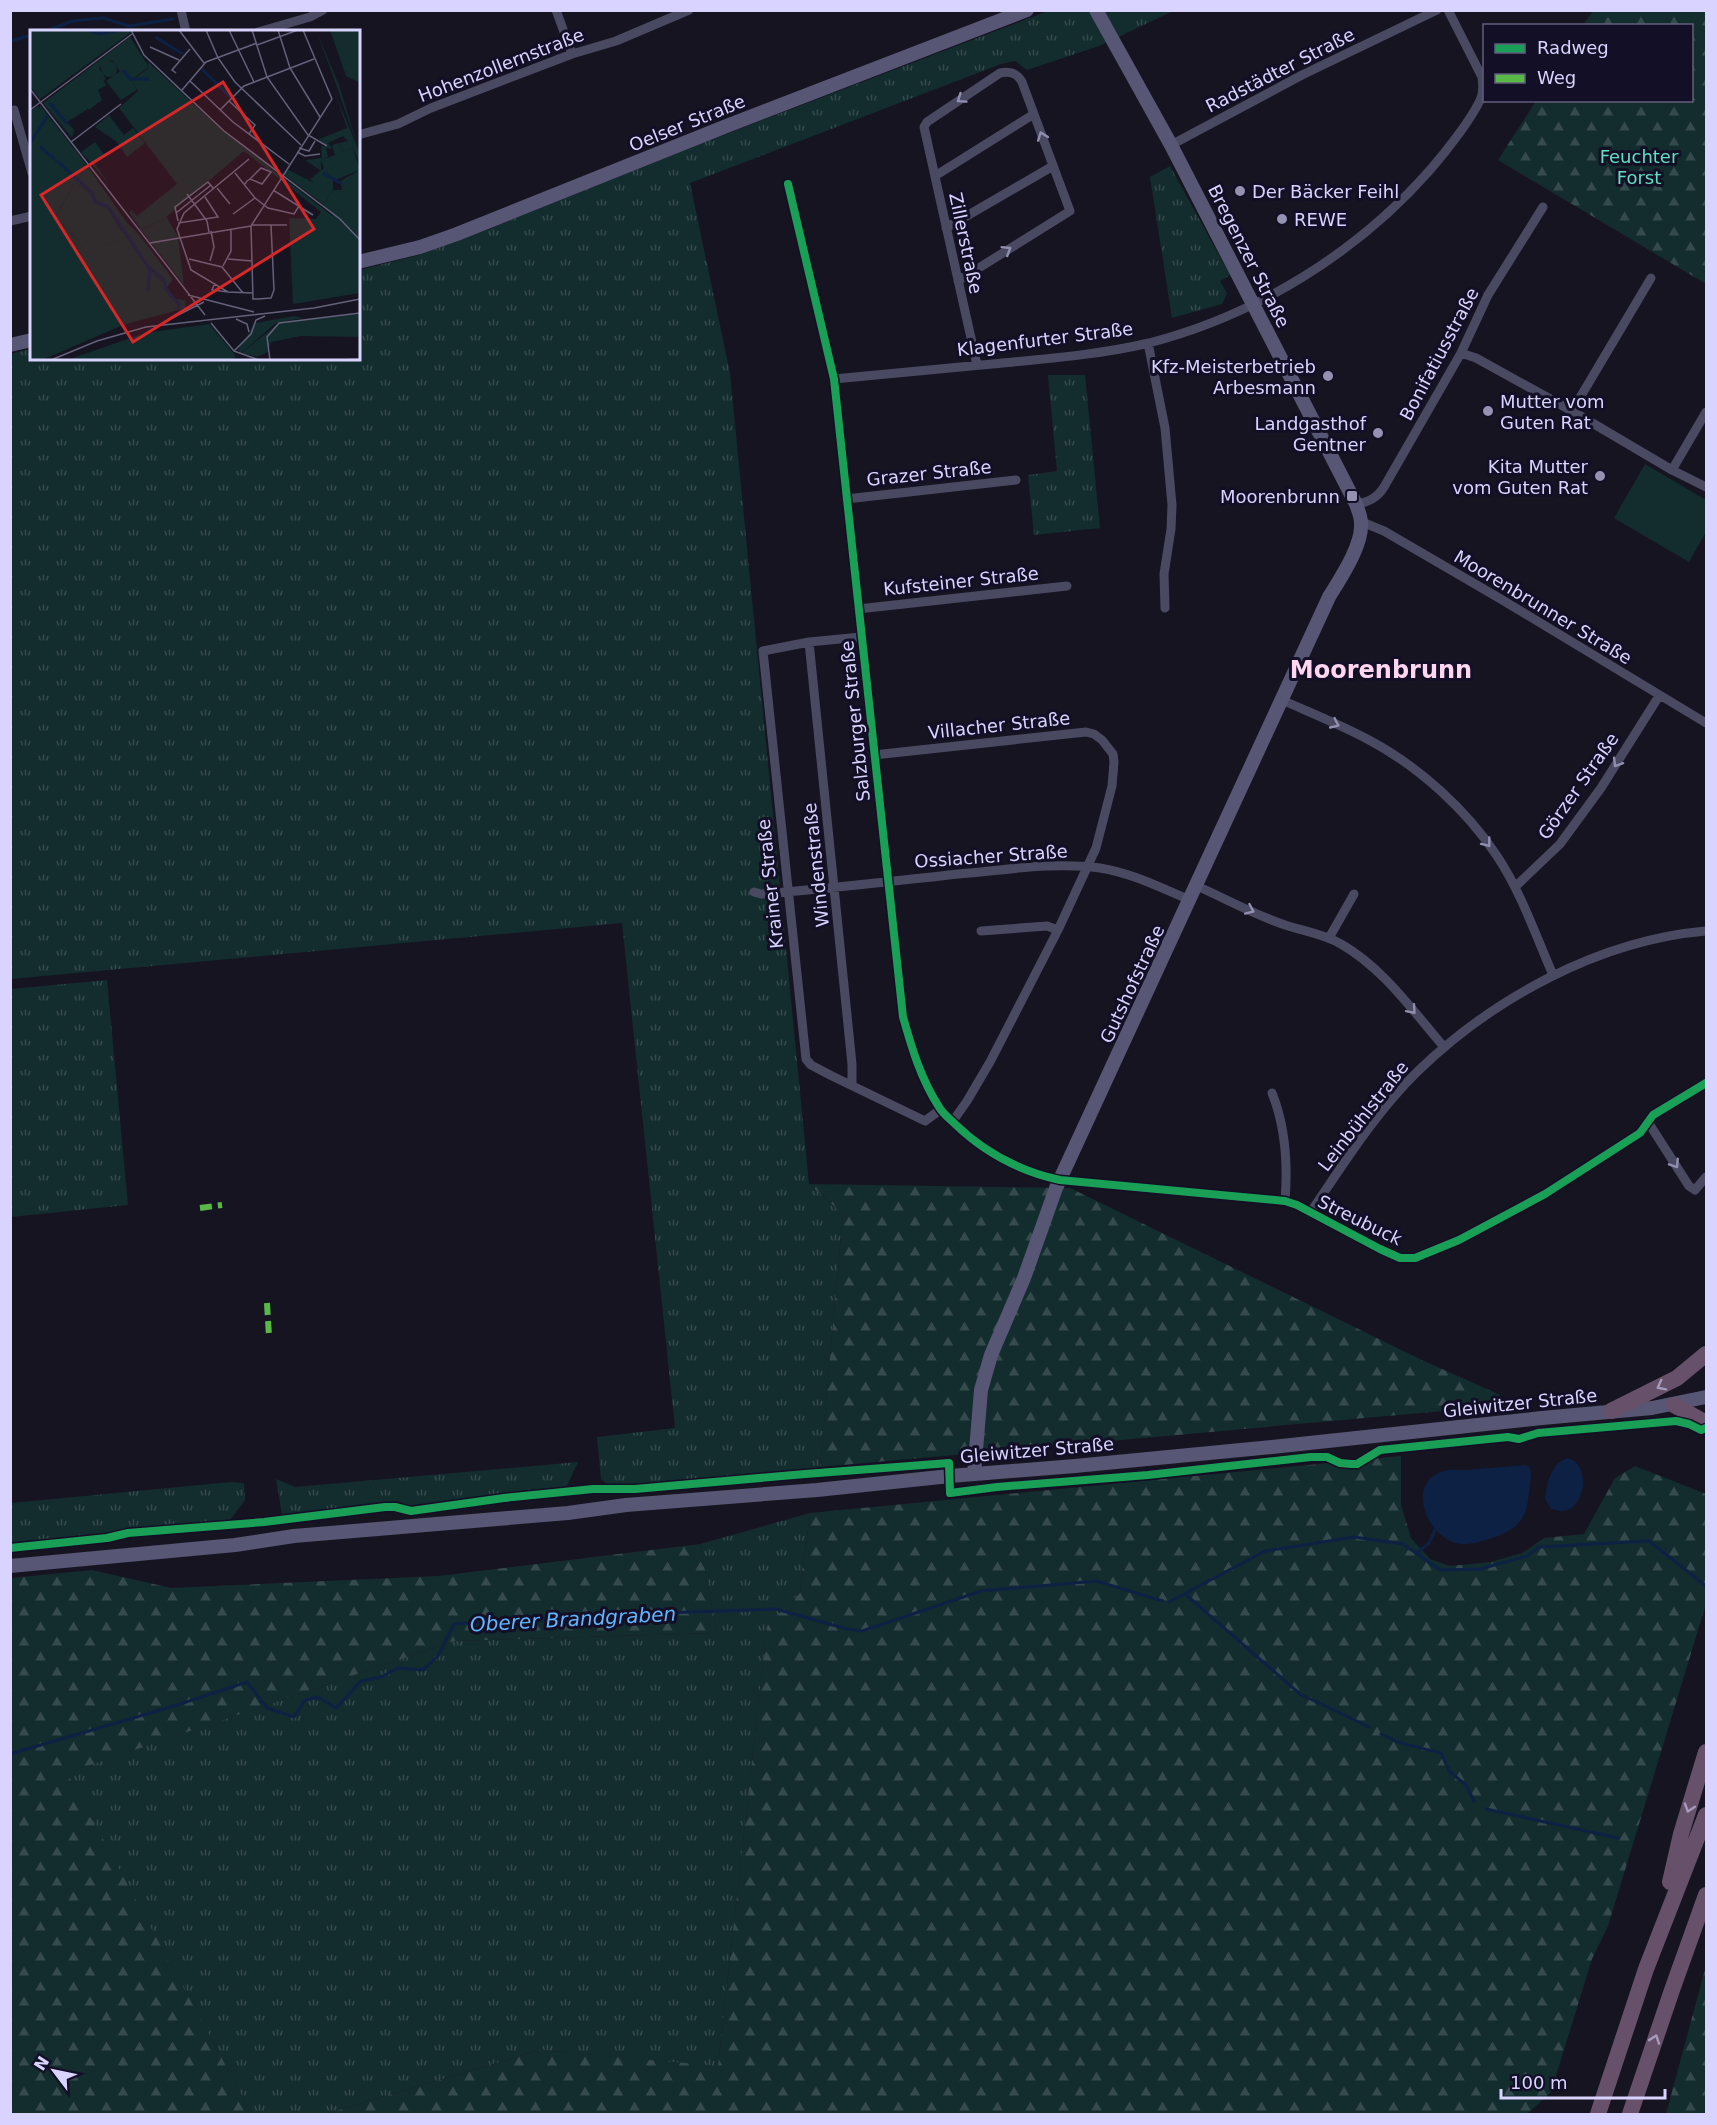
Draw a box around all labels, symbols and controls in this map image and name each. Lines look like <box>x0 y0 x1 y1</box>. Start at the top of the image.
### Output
street label: Radstädter Straße <box>1202 23 1358 117</box>
street label: Hohenzollernstraße <box>415 24 587 106</box>
legend <box>1483 24 1693 102</box>
inset map <box>30 30 360 360</box>
text: Radweg <box>1537 37 1609 58</box>
text: Weg <box>1537 67 1576 88</box>
street label: Oelser Straße <box>626 90 748 156</box>
one-way arrow <box>957 92 968 103</box>
one-way arrow <box>1037 131 1049 142</box>
park label: Feuchter Forst <box>1600 146 1679 188</box>
street label: Bregenzer Straße <box>1204 181 1294 331</box>
place label: Der Bäcker Feihl <box>1252 181 1399 202</box>
marker: Der Bäcker Feihl <box>1233 184 1247 198</box>
street label: Zillerstraße <box>945 190 987 296</box>
place label: REWE <box>1294 209 1347 230</box>
marker: REWE <box>1275 212 1289 226</box>
one-way arrow <box>1001 246 1012 257</box>
street label: Bonifatiusstraße <box>1395 284 1483 424</box>
street label: Klagenfurter Straße <box>956 318 1134 360</box>
place label: Kfz-Meisterbetrieb Arbesmann <box>1151 356 1316 398</box>
marker: Kfz-Meisterbetrieb Arbesmann <box>1321 369 1335 383</box>
place label: Mutter vom Guten Rat <box>1500 391 1604 433</box>
marker: Mutter vom Guten Rat <box>1481 404 1495 418</box>
place label: Landgasthof Gentner <box>1254 413 1367 455</box>
marker: Landgasthof Gentner <box>1371 426 1385 440</box>
street label: Grazer Straße <box>866 456 992 490</box>
place label: Kita Mutter vom Guten Rat <box>1452 456 1589 498</box>
marker: Kita Mutter vom Guten Rat <box>1593 469 1607 483</box>
place label: Moorenbrunn <box>1220 486 1340 507</box>
marker: Moorenbrunn <box>1345 489 1359 503</box>
street label: Moorenbrunner Straße <box>1450 546 1636 668</box>
street label: Kufsteiner Straße <box>882 562 1040 600</box>
street label: Salzburger Straße <box>836 639 874 803</box>
district label: Moorenbrunn <box>1290 656 1472 684</box>
street label: Villacher Straße <box>927 707 1071 743</box>
one-way arrow <box>1329 717 1340 729</box>
street label: Görzer Straße <box>1533 729 1623 843</box>
one-way arrow <box>1613 756 1624 767</box>
street label: Windenstraße <box>799 802 833 928</box>
street label: Krainer Straße <box>753 818 787 950</box>
one-way arrow <box>1479 836 1490 847</box>
street label: Ossiacher Straße <box>914 840 1068 872</box>
one-way arrow <box>1244 902 1255 914</box>
street label: Gutshofstraße <box>1095 922 1169 1046</box>
one-way arrow <box>1405 1003 1416 1014</box>
street label: Leinbühlstraße <box>1314 1057 1412 1175</box>
one-way arrow <box>1668 1157 1679 1168</box>
street label: Streubuck <box>1314 1191 1406 1250</box>
one-way arrow <box>1656 1379 1667 1390</box>
street label: Gleiwitzer Straße <box>1442 1384 1598 1422</box>
street label: Gleiwitzer Straße <box>959 1433 1115 1467</box>
water label: Oberer Brandgraben <box>469 1602 677 1636</box>
one-way arrow <box>1684 1802 1696 1813</box>
one-way arrow <box>1647 2034 1660 2045</box>
north arrow <box>24 2041 84 2101</box>
text: N <box>30 2053 53 2074</box>
scale bar <box>1501 2062 1664 2100</box>
text: 100 m <box>1510 2072 1568 2093</box>

